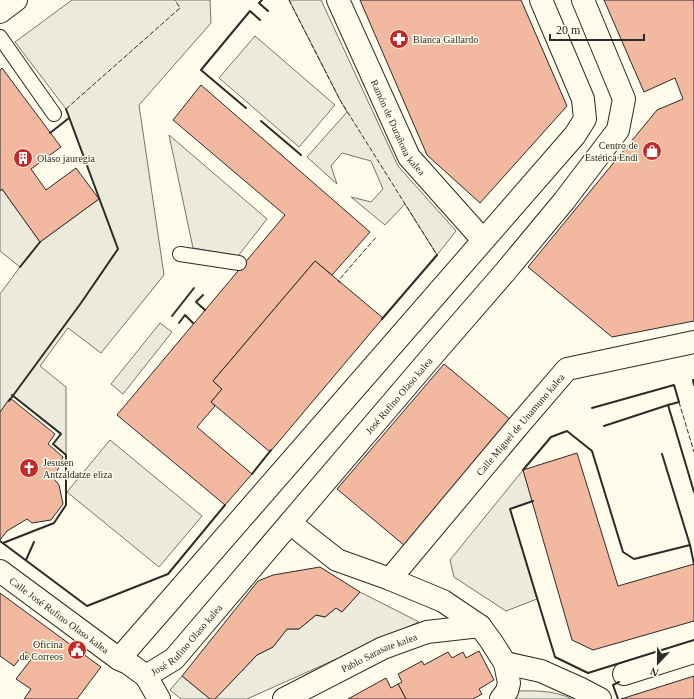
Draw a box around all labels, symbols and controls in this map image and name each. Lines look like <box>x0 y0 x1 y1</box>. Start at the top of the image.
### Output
scale bar <box>550 16 644 42</box>
text: 20 m <box>556 23 581 37</box>
pharmacy icon: Blanca Gallardo <box>388 28 410 50</box>
place label: Blanca Gallardo <box>413 34 478 45</box>
street label: Ramón de Durañona kalea <box>369 78 428 177</box>
place label: Centro de Estética Endi <box>585 140 639 163</box>
shop icon: Centro de Estética Endi <box>641 140 663 162</box>
building icon: Olaso jauregia <box>12 147 34 169</box>
place label: Olaso jauregia <box>37 153 96 164</box>
street label: José Rufino Olaso kalea <box>363 355 435 436</box>
street label: Calle Miguel de Unamuno kalea <box>474 371 567 477</box>
church icon: Jesusen Antzaldatze eliza <box>18 457 40 479</box>
place label: Jesusen Antzaldatze eliza <box>43 457 113 480</box>
street label: Calle José Rufino Olaso kalea <box>8 575 112 656</box>
street label: José Rufino Olaso kalea <box>149 601 224 677</box>
street label: Pablo Sarasate kalea <box>339 630 419 674</box>
place label: Oficina de Correos <box>19 639 64 662</box>
public building icon: Oficina de Correos <box>66 639 88 661</box>
north arrow <box>638 643 678 683</box>
text: N <box>648 665 660 679</box>

